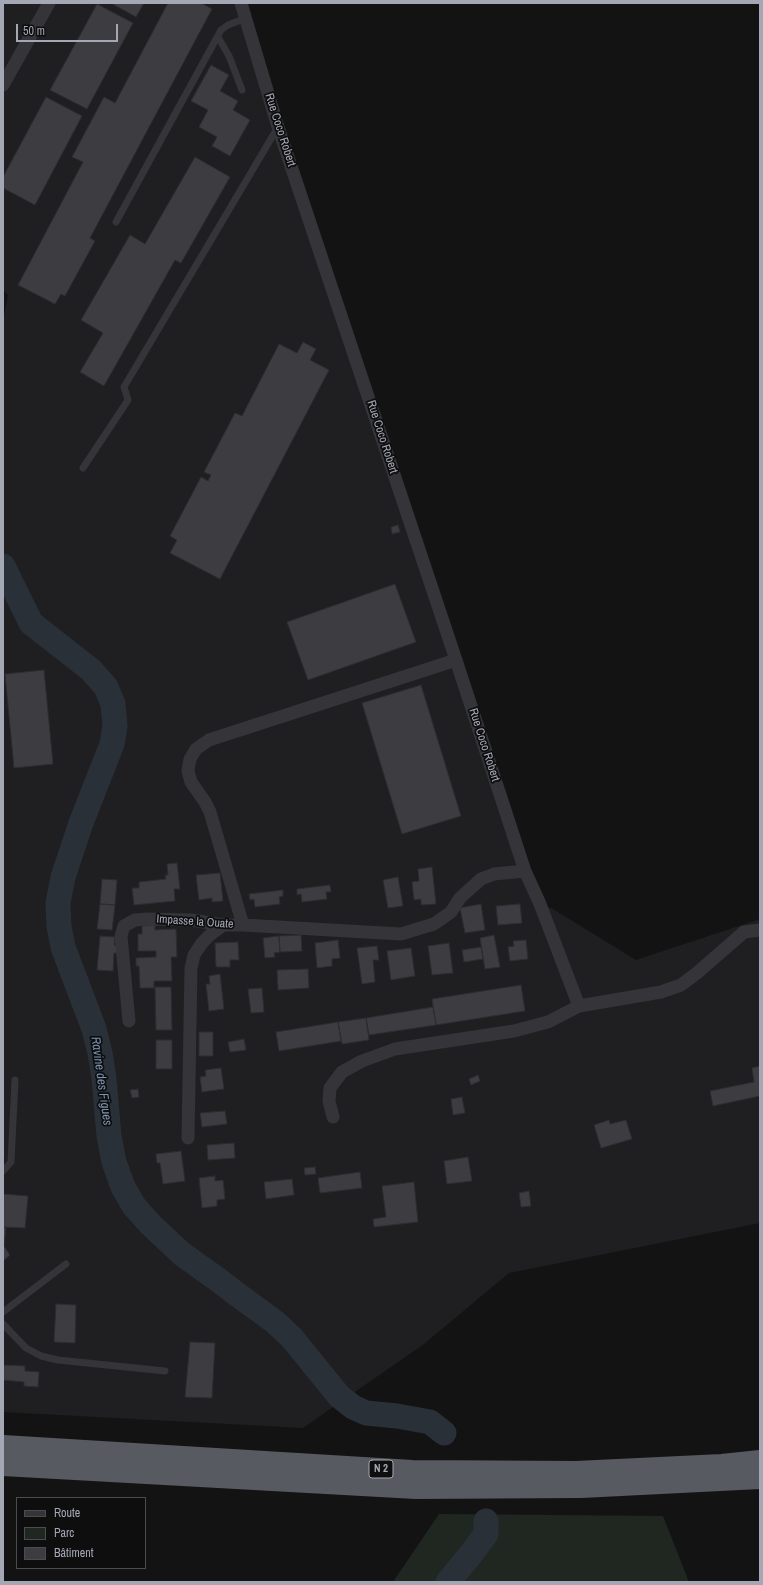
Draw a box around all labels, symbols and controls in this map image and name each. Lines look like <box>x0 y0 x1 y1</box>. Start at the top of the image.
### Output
scale bar <box>18 16 120 42</box>
text: 50 m <box>23 23 45 39</box>
street label: Rue Coco Robert <box>261 92 299 168</box>
street label: Rue Coco Robert <box>363 399 401 475</box>
street label: Rue Coco Robert <box>465 707 503 783</box>
street label: Impasse la Ouate <box>156 912 234 932</box>
water label: Ravine des Figues <box>87 1036 115 1126</box>
road number: N 2 <box>369 1460 393 1478</box>
legend <box>16 1497 146 1569</box>
text: Route <box>54 1505 80 1521</box>
text: Parc <box>54 1525 74 1541</box>
text: Bâtiment <box>54 1545 93 1561</box>

